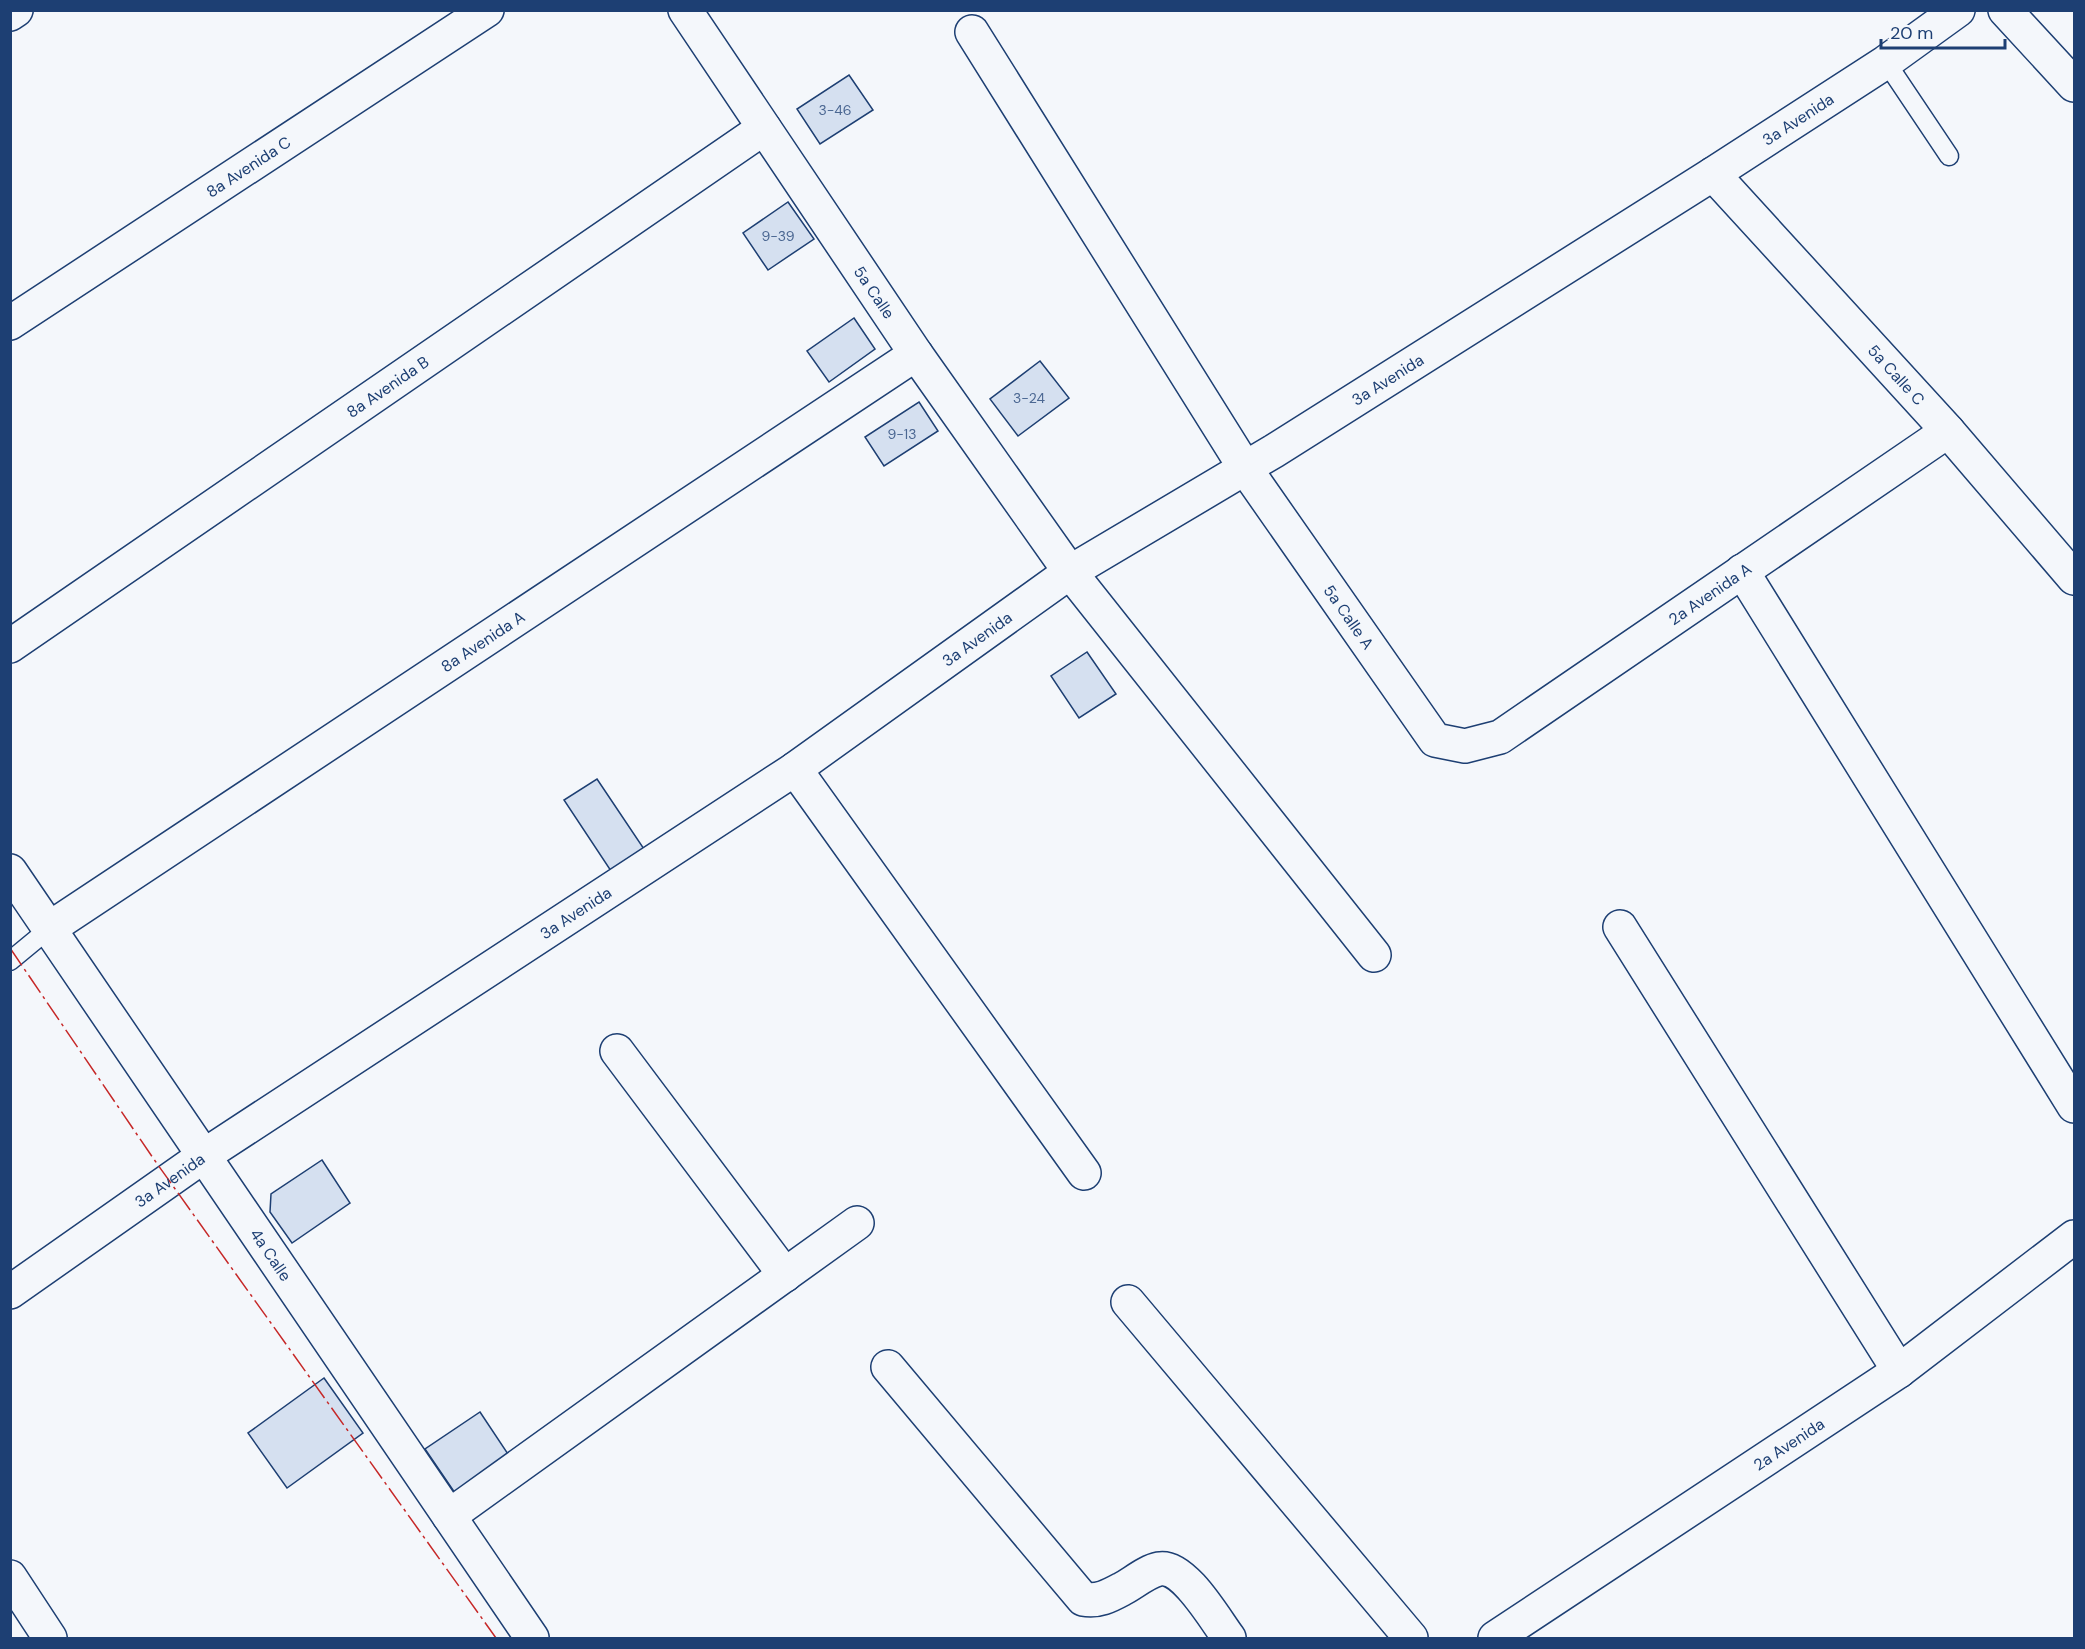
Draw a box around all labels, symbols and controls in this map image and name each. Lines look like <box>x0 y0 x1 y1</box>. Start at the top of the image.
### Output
scale bar <box>1881 12 2006 50</box>
text: 20 m <box>1890 21 1933 45</box>
street label: 3a Avenida <box>1758 89 1838 150</box>
house number: 3-46 <box>818 101 852 119</box>
street label: 8a Avenida C <box>202 132 295 203</box>
house number: 9-39 <box>761 227 795 245</box>
street label: 5a Calle <box>849 262 899 323</box>
street label: 5a Calle C <box>1863 340 1929 410</box>
street label: 3a Avenida <box>1348 349 1428 410</box>
street label: 8a Avenida B <box>343 351 433 423</box>
house number: 3-24 <box>1013 389 1046 407</box>
house number: 9-13 <box>887 425 917 443</box>
street label: 2a Avenida A <box>1665 558 1756 630</box>
street label: 5a Calle A <box>1319 581 1379 654</box>
street label: 8a Avenida A <box>437 606 529 677</box>
street label: 3a Avenida <box>938 607 1016 671</box>
street label: 3a Avenida <box>536 882 615 944</box>
street label: 3a Avenida <box>131 1148 209 1212</box>
street label: 4a Calle <box>245 1225 296 1285</box>
street label: 2a Avenida <box>1749 1413 1828 1475</box>

